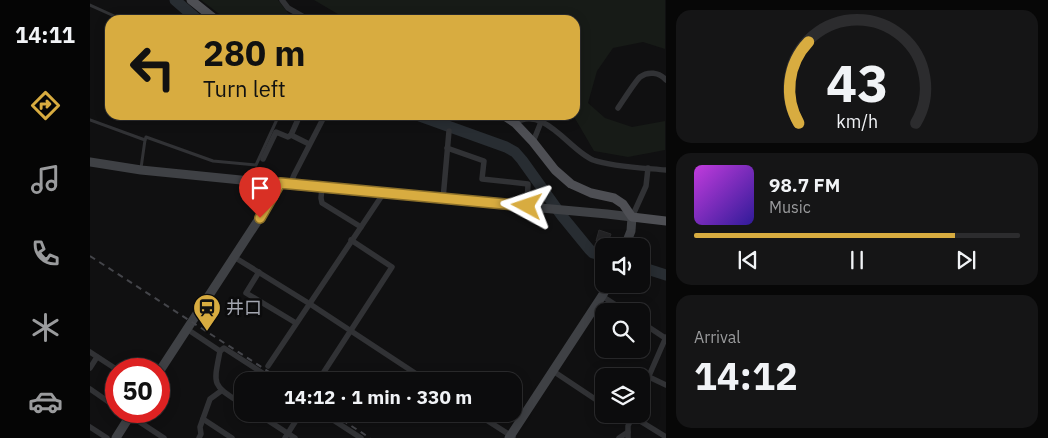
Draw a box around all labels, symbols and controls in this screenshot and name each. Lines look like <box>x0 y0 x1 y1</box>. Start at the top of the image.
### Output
text: 14:11 <box>15 20 75 49</box>
text: 280 m <box>203 30 306 76</box>
icon: left <box>120 35 185 100</box>
text: 43 <box>826 49 888 116</box>
text: Turn left <box>203 74 286 103</box>
icon: directions <box>28 88 63 123</box>
text: km/h <box>836 110 878 133</box>
icon: music <box>28 162 63 197</box>
pin <box>239 167 281 218</box>
text: 98.7 FM <box>769 173 840 197</box>
icon: arrive <box>246 174 274 202</box>
position arrow <box>500 179 552 231</box>
text: Music <box>769 197 811 217</box>
icon: phone <box>28 236 63 271</box>
map controls <box>595 238 650 423</box>
button: sound <box>595 238 650 293</box>
icon: previous <box>734 246 762 274</box>
icon: pause <box>843 246 871 274</box>
icon: next <box>952 246 980 274</box>
station icon: 井口 <box>192 293 222 332</box>
place label: 井口 <box>226 296 262 319</box>
button: search <box>595 303 650 358</box>
icon: climate <box>28 310 63 345</box>
text: Arrival <box>694 327 741 347</box>
text: 14:12 <box>694 351 798 400</box>
speed limit sign: 50 <box>105 358 170 423</box>
button: layers <box>595 368 650 423</box>
icon: car <box>28 384 63 419</box>
text: 14:12 · 1 min · 330 m <box>284 385 472 409</box>

